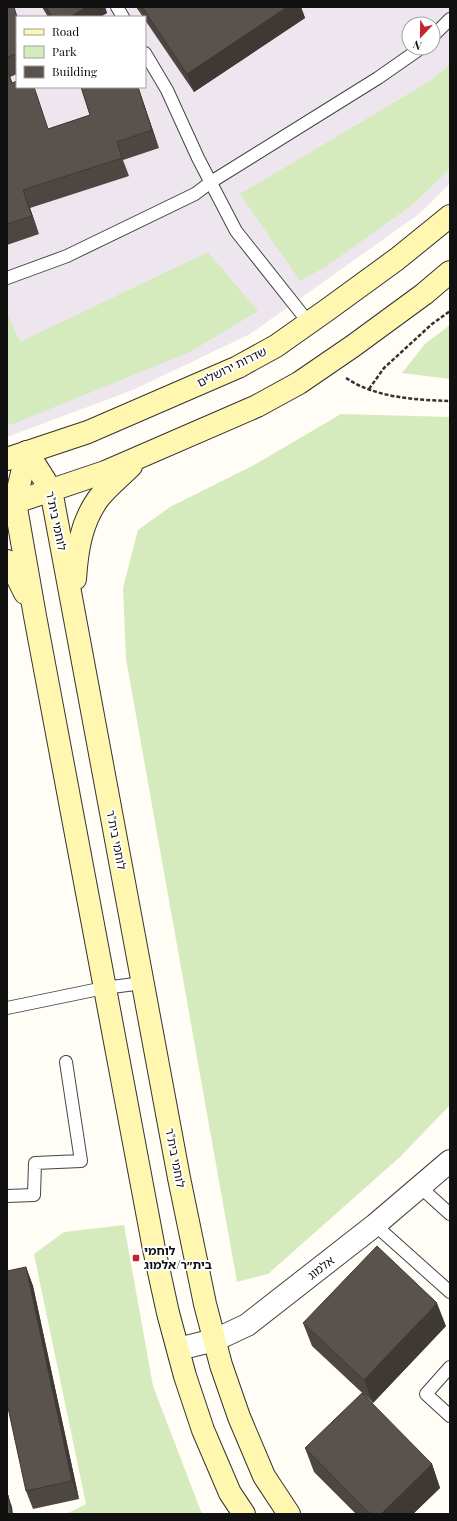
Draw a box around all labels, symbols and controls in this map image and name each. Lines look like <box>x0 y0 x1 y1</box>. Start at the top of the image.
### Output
legend <box>16 16 146 88</box>
north arrow <box>401 16 441 56</box>
text: Road <box>52 23 79 39</box>
text: N <box>411 37 424 54</box>
text: Park <box>52 43 77 59</box>
text: Building <box>52 63 98 79</box>
street label: שדרות ירושלים <box>194 342 269 390</box>
street label: לוחמי בית"ר <box>43 490 71 552</box>
street label: לוחמי בית"ר <box>103 809 131 871</box>
street label: לוחמי בית"ר <box>162 1127 190 1189</box>
place label: לוחמי בית״ר/אלמוג <box>144 1242 212 1272</box>
street label: אלמוג <box>304 1251 337 1283</box>
marker: לוחמי בית״ר/אלמוג <box>131 1253 141 1263</box>

